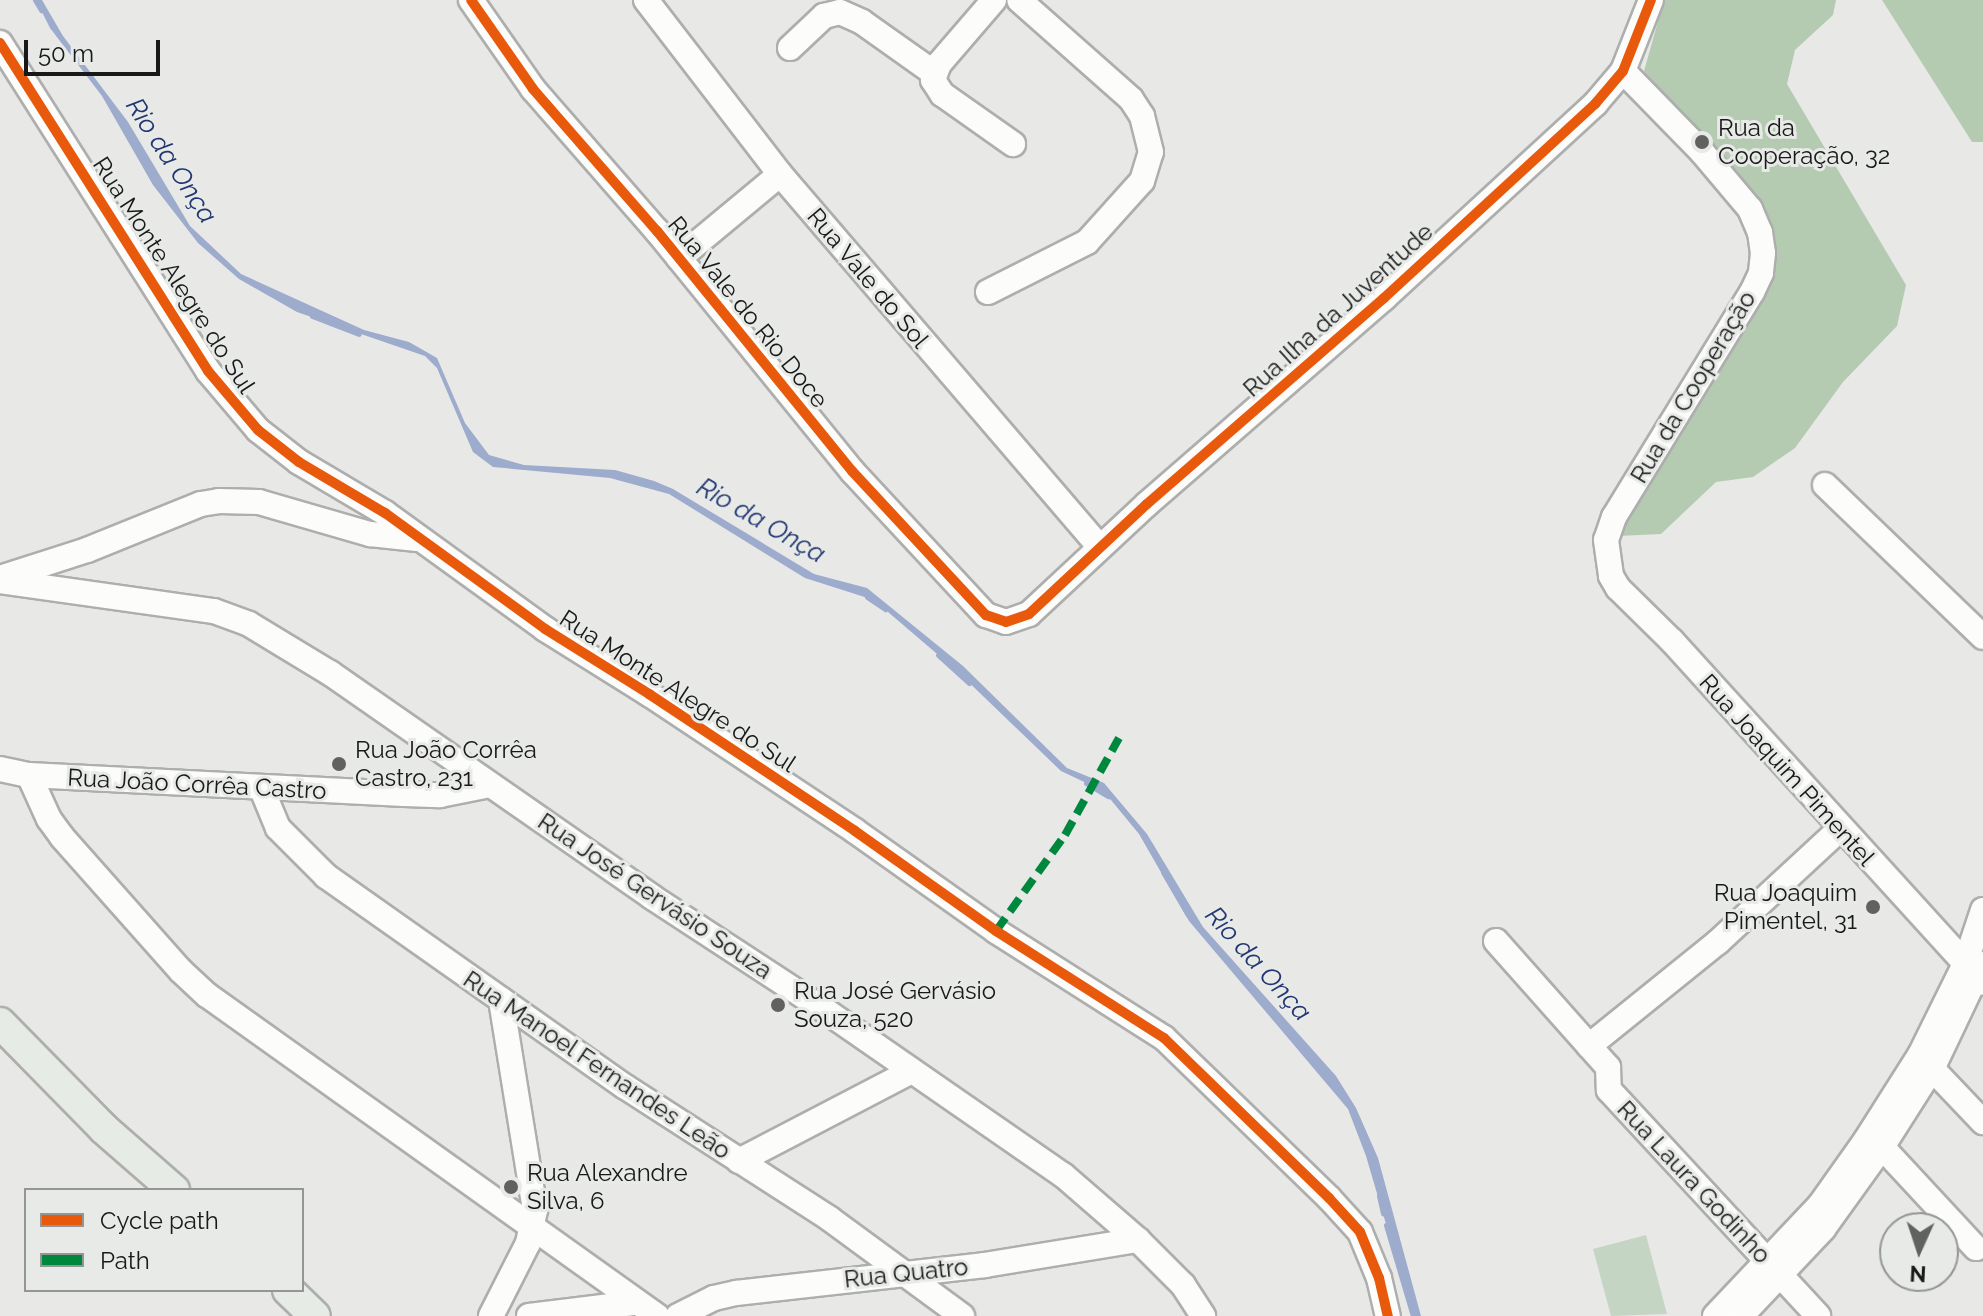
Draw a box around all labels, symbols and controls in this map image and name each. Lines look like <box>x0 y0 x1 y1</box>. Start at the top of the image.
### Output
scale bar <box>28 24 164 74</box>
text: 50 m <box>38 39 94 68</box>
water label: Rio da Onça <box>119 92 223 230</box>
place label: Rua da Cooperação, 32 <box>1718 114 1890 170</box>
marker: Rua da Cooperação, 32 <box>1693 133 1711 151</box>
street label: Rua Monte Alegre do Sul <box>87 151 261 399</box>
street label: Rua Vale do Sol <box>801 202 935 354</box>
street label: Rua Vale do Rio Doce <box>662 210 834 414</box>
street label: Rua Ilha da Juventude <box>1237 217 1439 403</box>
street label: Rua da Cooperação <box>1624 286 1762 488</box>
water label: Rio da Onça <box>691 472 831 570</box>
street label: Rua Monte Alegre do Sul <box>554 604 802 778</box>
street label: Rua Joaquim Pimentel <box>1693 668 1881 872</box>
place label: Rua João Corrêa Castro, 231 <box>355 736 537 792</box>
marker: Rua João Corrêa Castro, 231 <box>330 755 348 773</box>
street label: Rua João Corrêa Castro <box>66 763 328 805</box>
street label: Rua José Gervásio Souza <box>532 807 778 985</box>
place label: Rua Joaquim Pimentel, 31 <box>1713 879 1857 935</box>
marker: Rua Joaquim Pimentel, 31 <box>1864 898 1882 916</box>
water label: Rio da Onça <box>1199 900 1317 1028</box>
street label: Rua Manoel Fernandes Leão <box>458 964 736 1166</box>
place label: Rua José Gervásio Souza, 520 <box>794 977 997 1033</box>
marker: Rua José Gervásio Souza, 520 <box>769 996 787 1014</box>
street label: Rua Laura Godinho <box>1611 1095 1777 1269</box>
place label: Rua Alexandre Silva, 6 <box>527 1159 688 1215</box>
marker: Rua Alexandre Silva, 6 <box>502 1178 520 1196</box>
legend <box>24 1188 304 1292</box>
text: Cycle path <box>100 1206 219 1235</box>
north arrow <box>1879 1212 1959 1292</box>
text: Path <box>100 1246 150 1275</box>
street label: Rua Quatro <box>843 1252 969 1294</box>
text: N <box>1909 1261 1927 1287</box>

